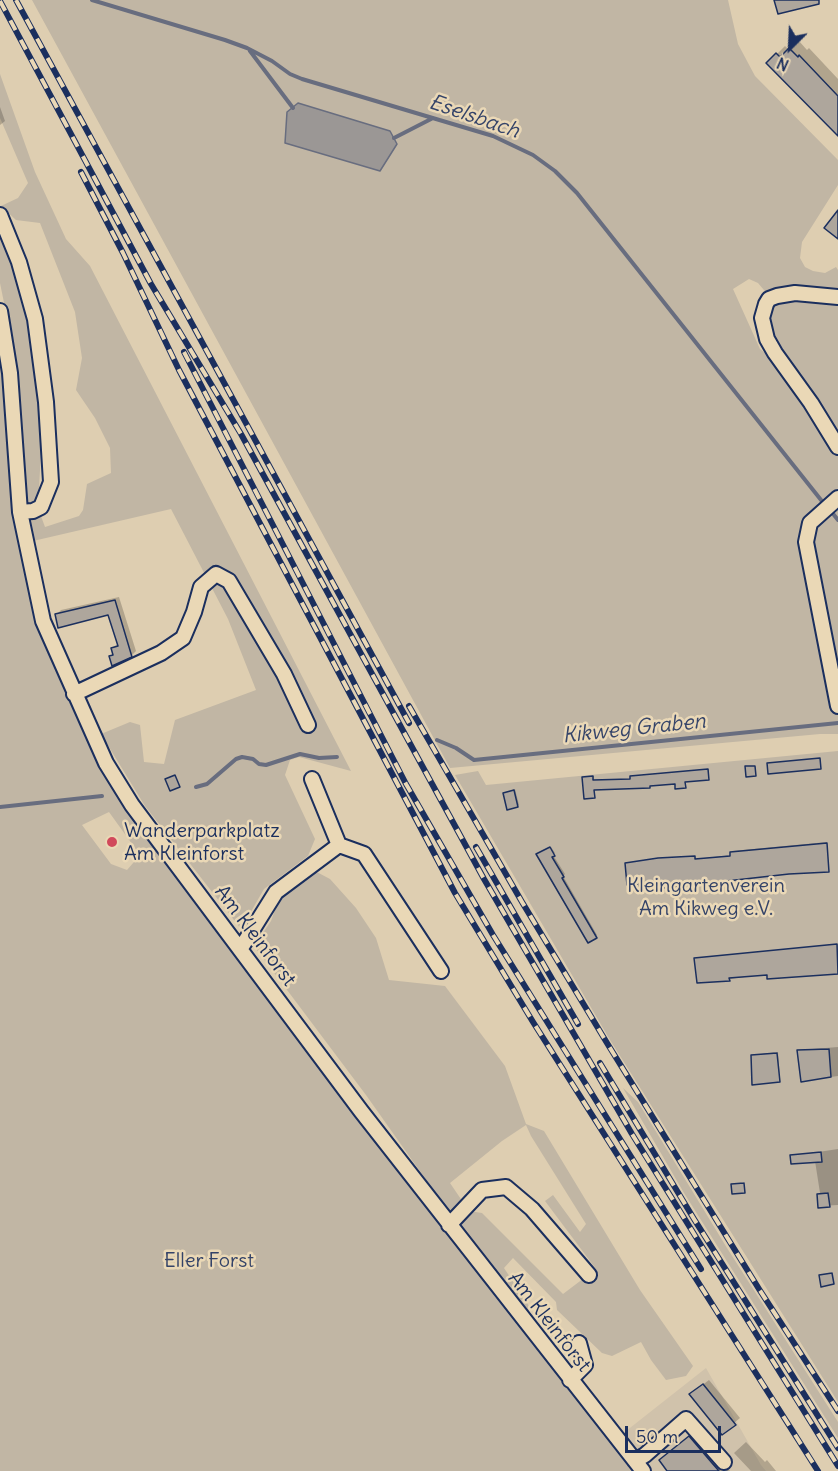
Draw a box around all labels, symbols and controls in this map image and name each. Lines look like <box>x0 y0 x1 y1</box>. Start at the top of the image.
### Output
north arrow <box>760 18 820 78</box>
text: N <box>774 53 792 76</box>
water label: Eselsbach <box>426 90 522 144</box>
water label: Kikweg Graben <box>561 709 707 749</box>
place label: Wanderparkplatz Am Kleinforst <box>124 819 280 866</box>
marker: Wanderparkplatz Am Kleinforst <box>105 835 119 849</box>
park label: Kleingartenverein Am Kikweg e.V. <box>627 874 785 921</box>
street label: Am Kleinforst <box>209 881 301 991</box>
park label: Eller Forst <box>164 1249 254 1273</box>
street label: Am Kleinforst <box>503 1267 595 1377</box>
scale bar <box>628 1414 724 1452</box>
text: 50 m <box>636 1425 678 1448</box>

